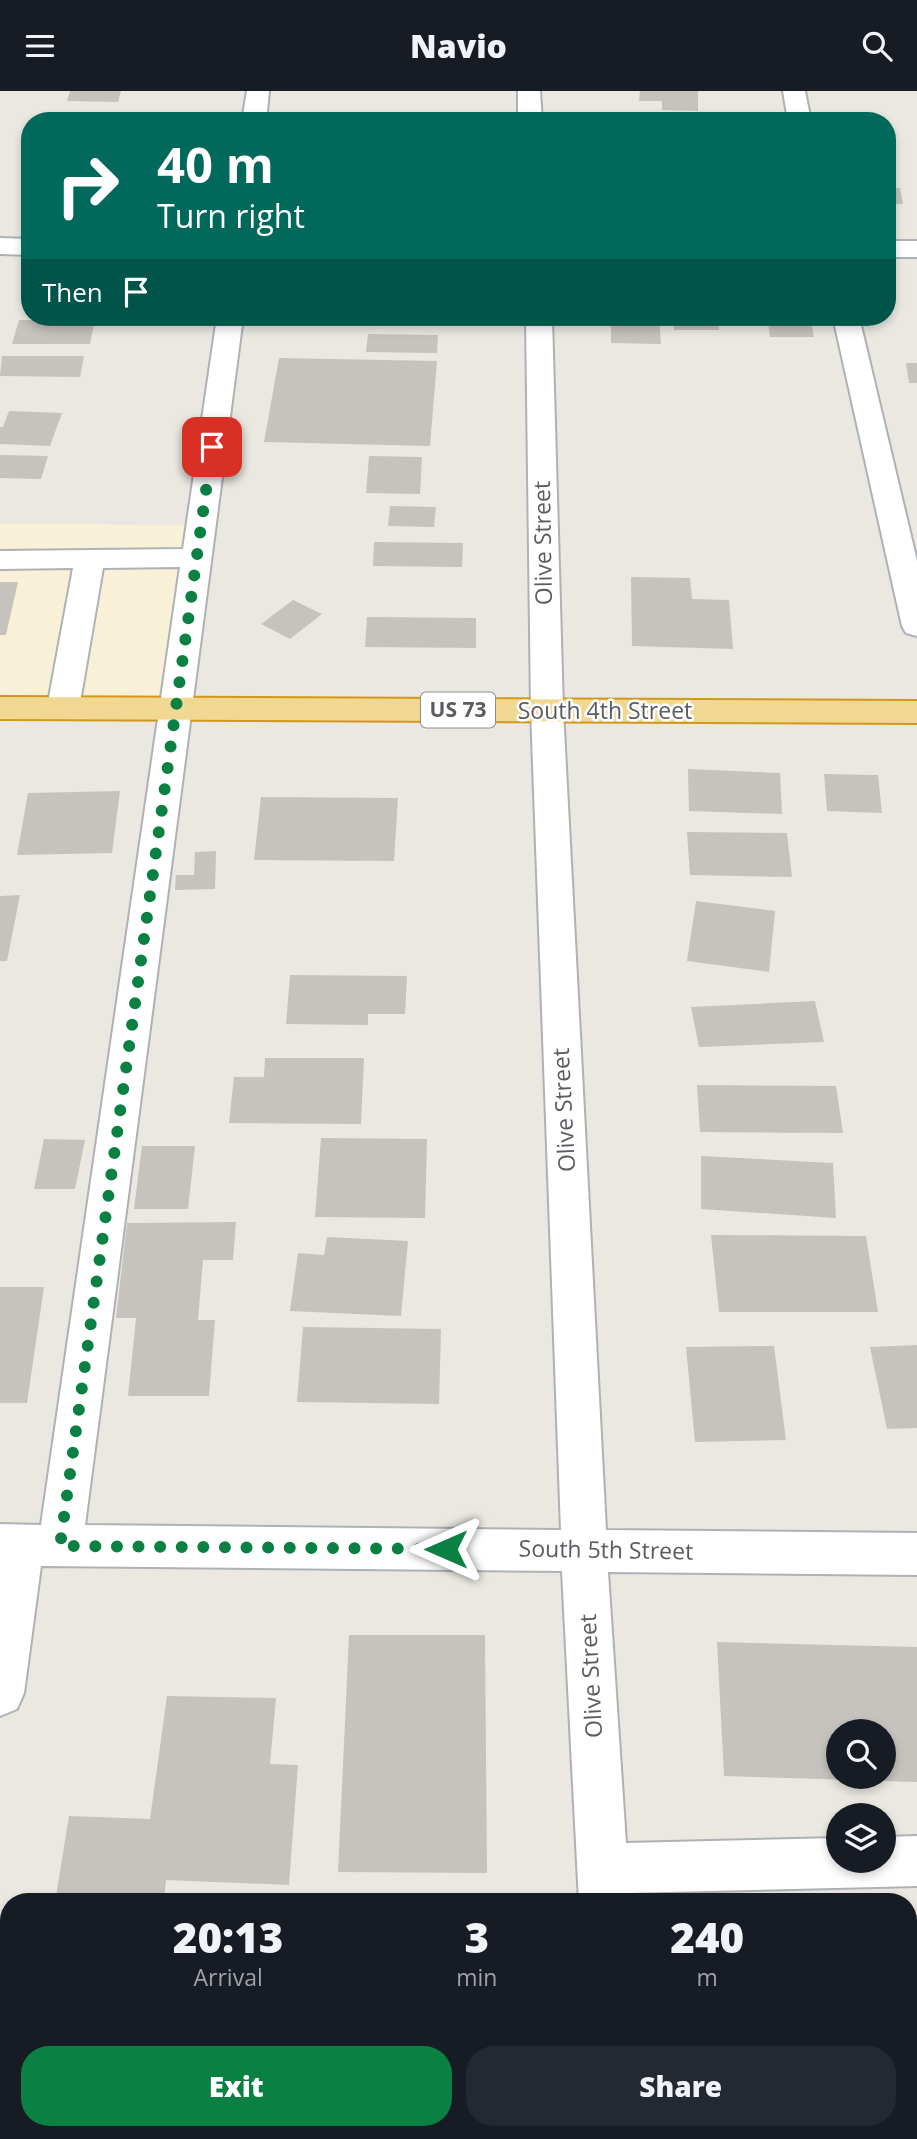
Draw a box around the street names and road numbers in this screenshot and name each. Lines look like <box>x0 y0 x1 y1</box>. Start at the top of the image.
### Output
street label: Olive Street <box>525 481 559 605</box>
road number: US 73 <box>421 693 495 727</box>
street label: South 4th Street <box>518 694 692 726</box>
street label: Olive Street <box>544 1047 582 1173</box>
street label: South 5th Street <box>519 1531 694 1567</box>
street label: Olive Street <box>571 1613 609 1739</box>

